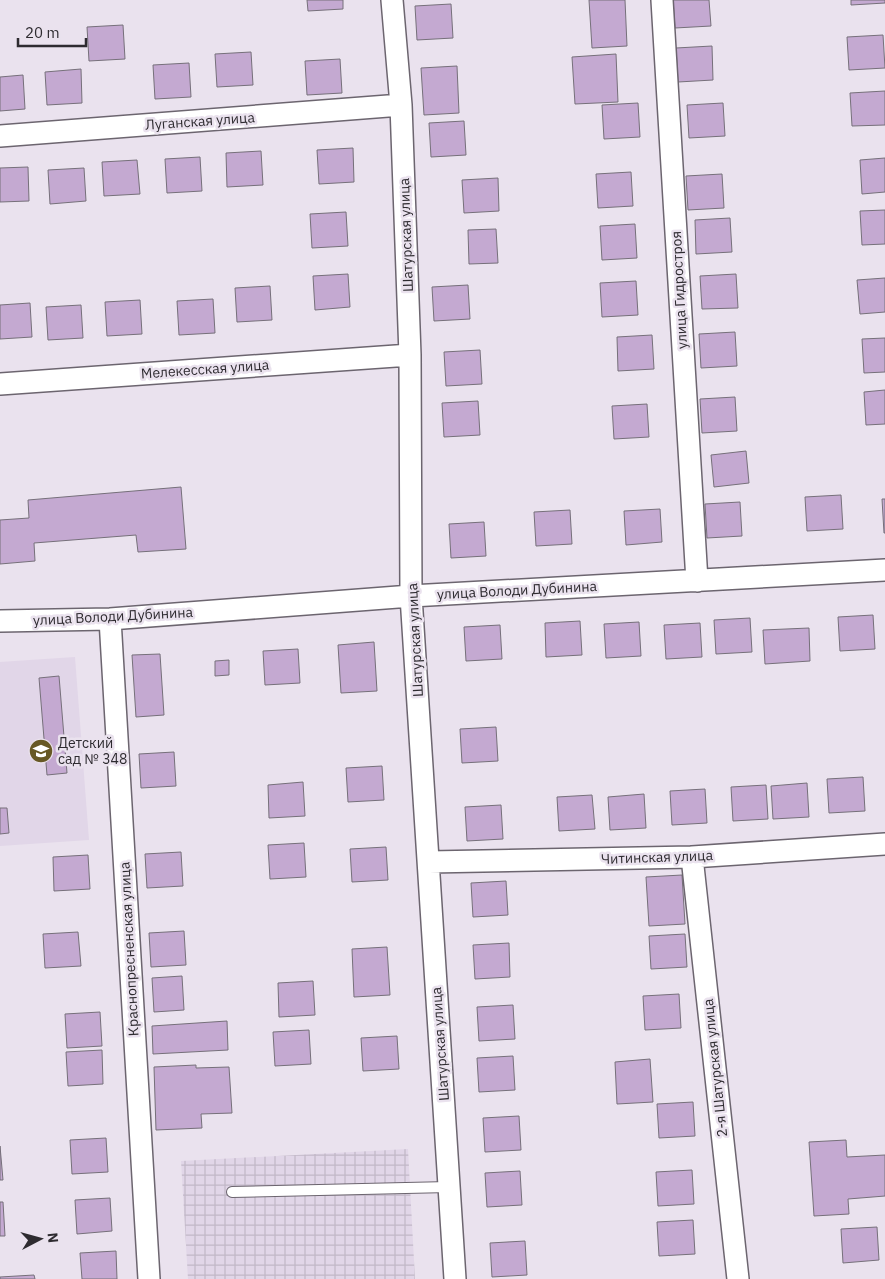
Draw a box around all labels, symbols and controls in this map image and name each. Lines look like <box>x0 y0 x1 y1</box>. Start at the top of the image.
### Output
scale bar <box>18 15 85 47</box>
text: 20 m <box>25 23 60 42</box>
street label: Луганская улица <box>145 108 256 134</box>
street label: Шатурская улица <box>395 177 417 292</box>
street label: улица Гидростроя <box>667 231 691 349</box>
street label: Мелекесская улица <box>140 356 270 382</box>
street label: улица Володи Дубинина <box>437 577 598 603</box>
street label: Шатурская улица <box>403 582 427 697</box>
street label: улица Володи Дубинина <box>33 603 194 629</box>
place label: Детский сад № 348 <box>58 734 127 768</box>
school or university icon: Детский сад № 348 <box>28 738 54 764</box>
street label: Читинская улица <box>601 846 714 868</box>
street label: Краснопресненская улица <box>115 861 143 1037</box>
street label: Шатурская улица <box>427 986 453 1102</box>
street label: 2-я Шатурская улица <box>699 997 731 1138</box>
north arrow <box>15 1214 65 1264</box>
text: N <box>43 1232 62 1244</box>

